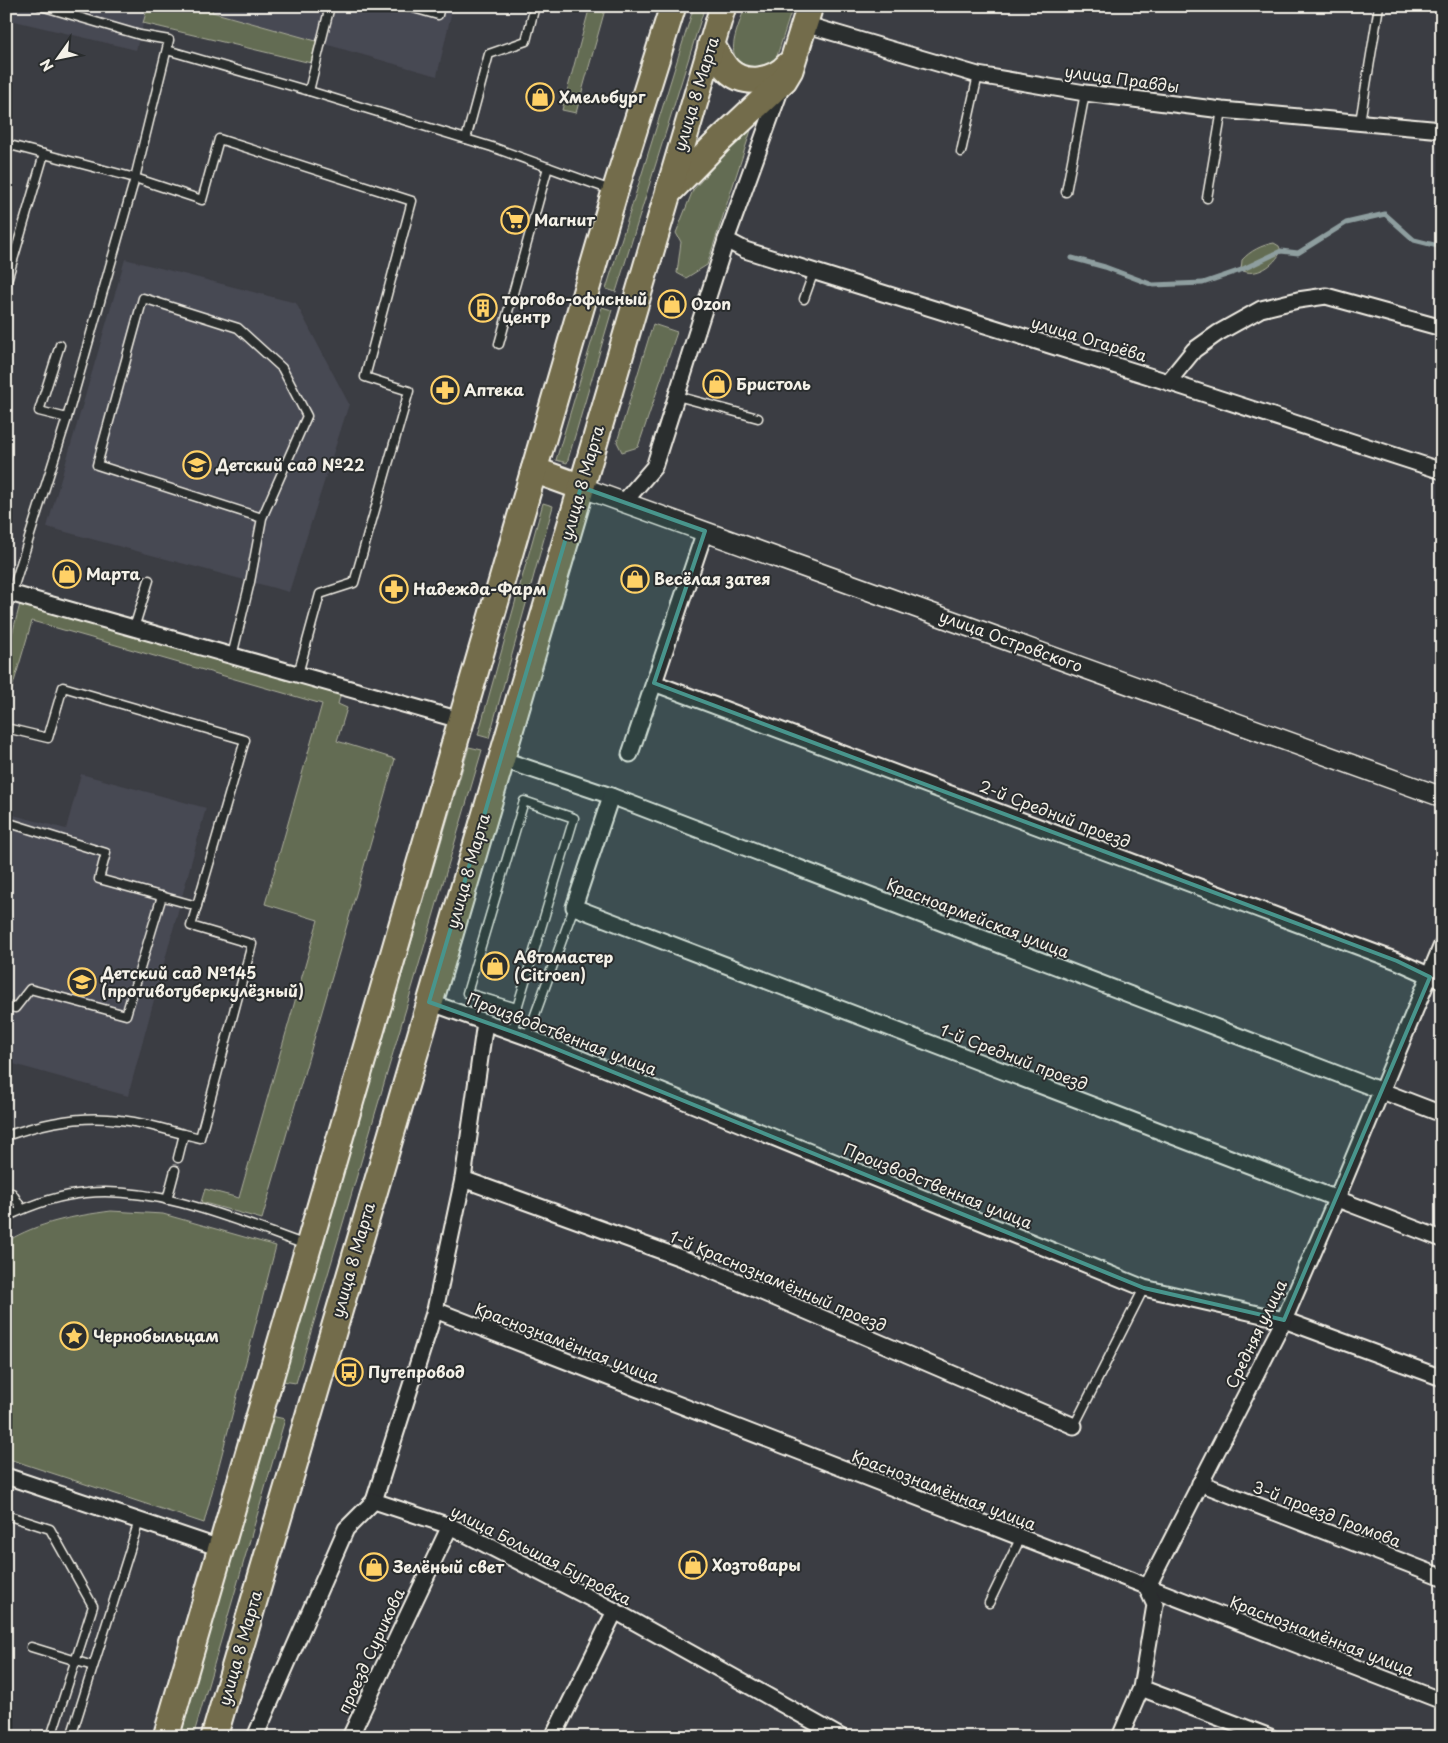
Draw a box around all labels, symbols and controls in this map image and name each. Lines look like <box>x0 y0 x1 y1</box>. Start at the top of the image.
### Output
north arrow <box>32 32 82 82</box>
street label: улица 8 Марта <box>666 33 724 154</box>
text: N <box>35 55 59 76</box>
street label: улица Правды <box>1063 58 1181 98</box>
shop icon: Хмельбург <box>525 82 555 112</box>
place label: Хмельбург <box>559 84 646 108</box>
supermarket icon: Магнит <box>500 205 530 235</box>
place label: Магнит <box>534 207 596 231</box>
place label: торгово-офисный центр <box>502 286 647 328</box>
shop icon: Ozon <box>657 289 687 319</box>
place label: Ozon <box>691 291 731 315</box>
building icon: торгово-офисный центр <box>468 293 498 323</box>
street label: улица Огарёва <box>1029 309 1150 367</box>
shop icon: Бристоль <box>702 369 732 399</box>
place label: Бристоль <box>736 371 811 395</box>
pharmacy icon: Аптека <box>430 375 460 405</box>
place label: Аптека <box>464 377 524 401</box>
street label: улица 8 Марта <box>553 422 609 543</box>
school or university icon: Детский сад №22 <box>182 450 212 480</box>
place label: Детский сад №22 <box>215 452 365 476</box>
shop icon: Марта <box>52 559 82 589</box>
place label: Марта <box>86 561 140 585</box>
shop icon: Весёлая затея <box>620 564 650 594</box>
place label: Весёлая затея <box>654 566 771 590</box>
pharmacy icon: Надежда-Фарм <box>379 574 409 604</box>
place label: Надежда-Фарм <box>413 576 546 600</box>
street label: улица Островского <box>936 603 1086 677</box>
street label: 2-й Средний проезд <box>976 773 1135 853</box>
street label: улица 8 Марта <box>439 810 495 931</box>
street label: Красноармейская улица <box>883 871 1073 963</box>
place label: Автомастер (Citroen) <box>514 944 614 986</box>
shop icon: Автомастер (Citroen) <box>480 951 510 981</box>
place label: Детский сад №145 (противотуберкулёзный) <box>100 960 304 1002</box>
school or university icon: Детский сад №145 (противотуберкулёзный) <box>67 967 97 997</box>
street label: Производственная улица <box>464 986 661 1080</box>
street label: 1-й Средний проезд <box>937 1017 1092 1095</box>
street label: Производственная улица <box>840 1136 1036 1234</box>
street label: улица 8 Марта <box>324 1199 380 1320</box>
street label: 1-й Краснознамённый проезд <box>666 1223 891 1337</box>
street label: Средняя улица <box>1218 1275 1292 1392</box>
street label: Краснознамённая улица <box>472 1296 663 1388</box>
place icon: Чернобыльцам <box>59 1321 89 1351</box>
place label: Чернобыльцам <box>93 1323 219 1347</box>
bus stop icon: Путепровод <box>334 1357 364 1387</box>
place label: Путепровод <box>368 1359 465 1383</box>
street label: Краснознамённая улица <box>849 1443 1040 1535</box>
street label: 3-й проезд Громова <box>1250 1474 1405 1552</box>
street label: улица Большая Бугровка <box>447 1498 636 1610</box>
shop icon: Хозтовары <box>678 1550 708 1580</box>
shop icon: Зелёный свет <box>359 1552 389 1582</box>
place label: Хозтовары <box>712 1552 801 1576</box>
place label: Зелёный свет <box>392 1554 505 1578</box>
street label: проезд Сурикова <box>331 1584 410 1717</box>
street label: улица 8 Марта <box>211 1587 267 1708</box>
street label: Краснознамённая улица <box>1227 1589 1418 1681</box>

